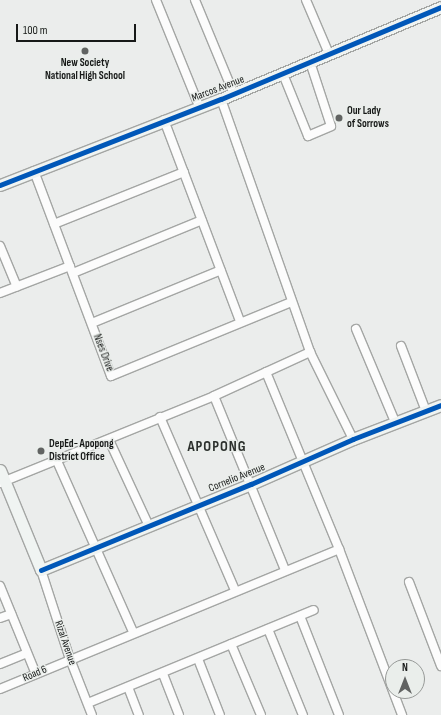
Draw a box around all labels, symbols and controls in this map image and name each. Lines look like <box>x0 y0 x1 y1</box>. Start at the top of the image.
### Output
scale bar <box>18 16 138 42</box>
text: 100 m <box>23 23 48 38</box>
marker: New Society National High School <box>80 46 90 56</box>
place label: New Society National High School <box>45 57 125 83</box>
street label: Marcos Avenue <box>190 73 246 105</box>
place label: Our Lady of Sorrows <box>347 105 389 131</box>
marker: Our Lady of Sorrows <box>334 113 344 123</box>
street label: Nses Drive <box>90 332 116 374</box>
place label: DepEd- Apopong District Office <box>49 438 114 464</box>
district label: APOPONG <box>187 438 247 456</box>
marker: DepEd- Apopong District Office <box>36 446 46 456</box>
street label: Cornelio Avenue <box>207 461 267 495</box>
street label: Rizal Avenue <box>51 619 79 667</box>
north arrow <box>385 659 425 699</box>
text: N <box>402 661 408 674</box>
street label: Road 6 <box>21 663 49 685</box>

